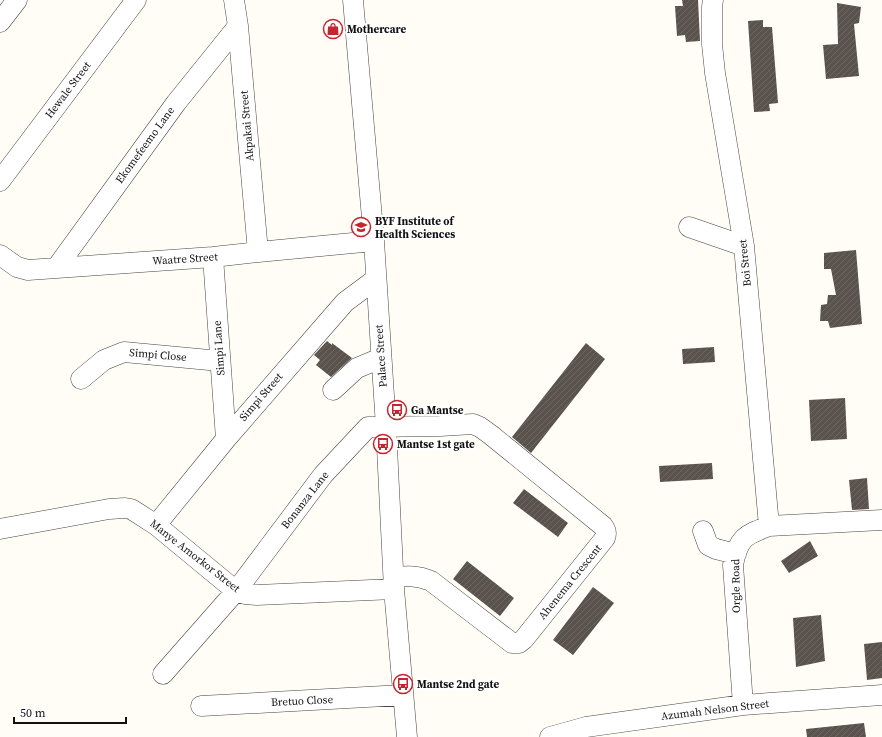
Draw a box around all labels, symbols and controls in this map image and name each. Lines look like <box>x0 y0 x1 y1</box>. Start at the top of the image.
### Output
shop icon: Mothercare <box>322 18 344 40</box>
place label: Mothercare <box>347 22 406 37</box>
street label: Hewale Street <box>42 58 95 122</box>
street label: Akpakai Street <box>236 90 258 162</box>
street label: Ekomefeemo Lane <box>112 103 178 187</box>
place label: BYF Institute of Health Sciences <box>375 214 455 242</box>
school or university icon: BYF Institute of Health Sciences <box>350 216 372 238</box>
street label: Boi Street <box>735 238 755 287</box>
street label: Waatre Street <box>152 249 219 269</box>
street label: Simpi Lane <box>210 320 228 376</box>
street label: Palace Street <box>371 324 391 388</box>
street label: Simpi Close <box>129 345 188 365</box>
street label: Simpi Street <box>236 369 286 424</box>
bus stop icon: Ga Mantse <box>386 399 408 421</box>
place label: Ga Mantse <box>411 403 464 418</box>
bus stop icon: Mantse 1st gate <box>372 433 394 455</box>
place label: Mantse 1st gate <box>397 437 475 452</box>
street label: Bonanza Lane <box>278 468 333 532</box>
street label: Manye Amorkor Street <box>147 516 243 596</box>
street label: Ahenema Crescent <box>535 541 605 623</box>
street label: Orgle Road <box>728 558 744 613</box>
bus stop icon: Mantse 2nd gate <box>392 673 414 695</box>
place label: Mantse 2nd gate <box>417 677 499 692</box>
street label: Bretuo Close <box>271 692 334 710</box>
street label: Azumah Nelson Street <box>660 696 770 724</box>
scale bar <box>14 699 126 725</box>
text: 50 m <box>20 705 46 721</box>

